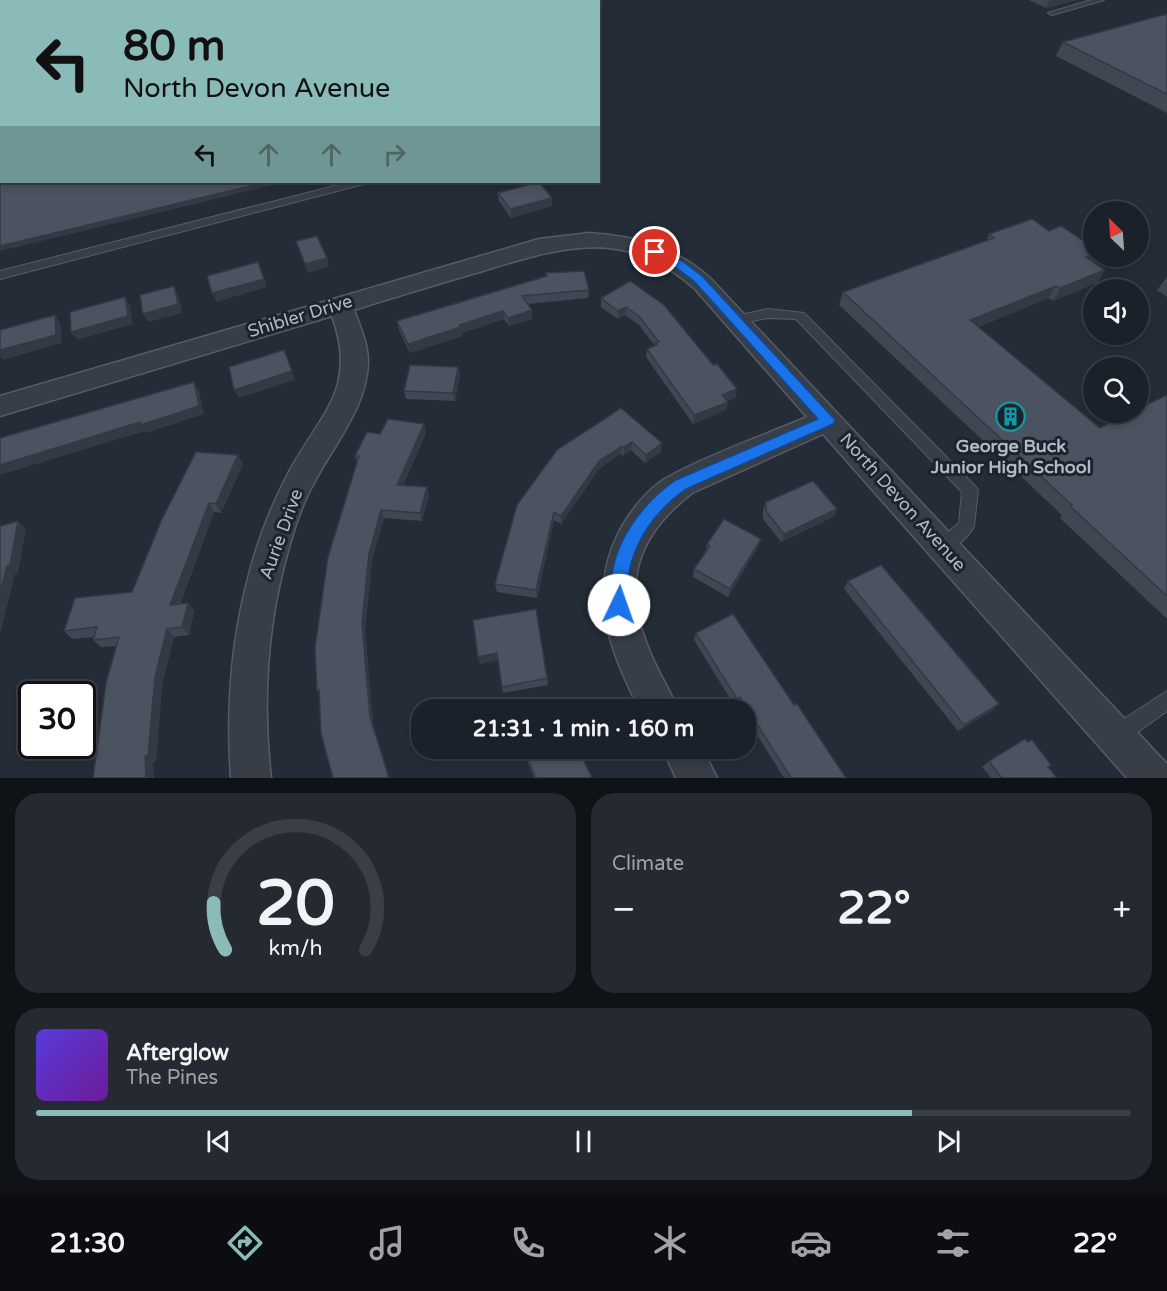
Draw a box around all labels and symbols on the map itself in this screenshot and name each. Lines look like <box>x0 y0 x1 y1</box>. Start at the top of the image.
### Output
north arrow <box>1083 201 1149 267</box>
pin <box>629 226 680 277</box>
street label: Shibler Drive <box>245 290 355 342</box>
building icon: George Buck Junior High School <box>995 401 1027 433</box>
street label: North Devon Avenue <box>835 428 971 576</box>
place label: George Buck Junior High School <box>930 435 1091 478</box>
street label: Aurie Drive <box>254 486 308 582</box>
position arrow <box>587 573 651 637</box>
speed limit sign: 30 <box>18 681 96 759</box>

